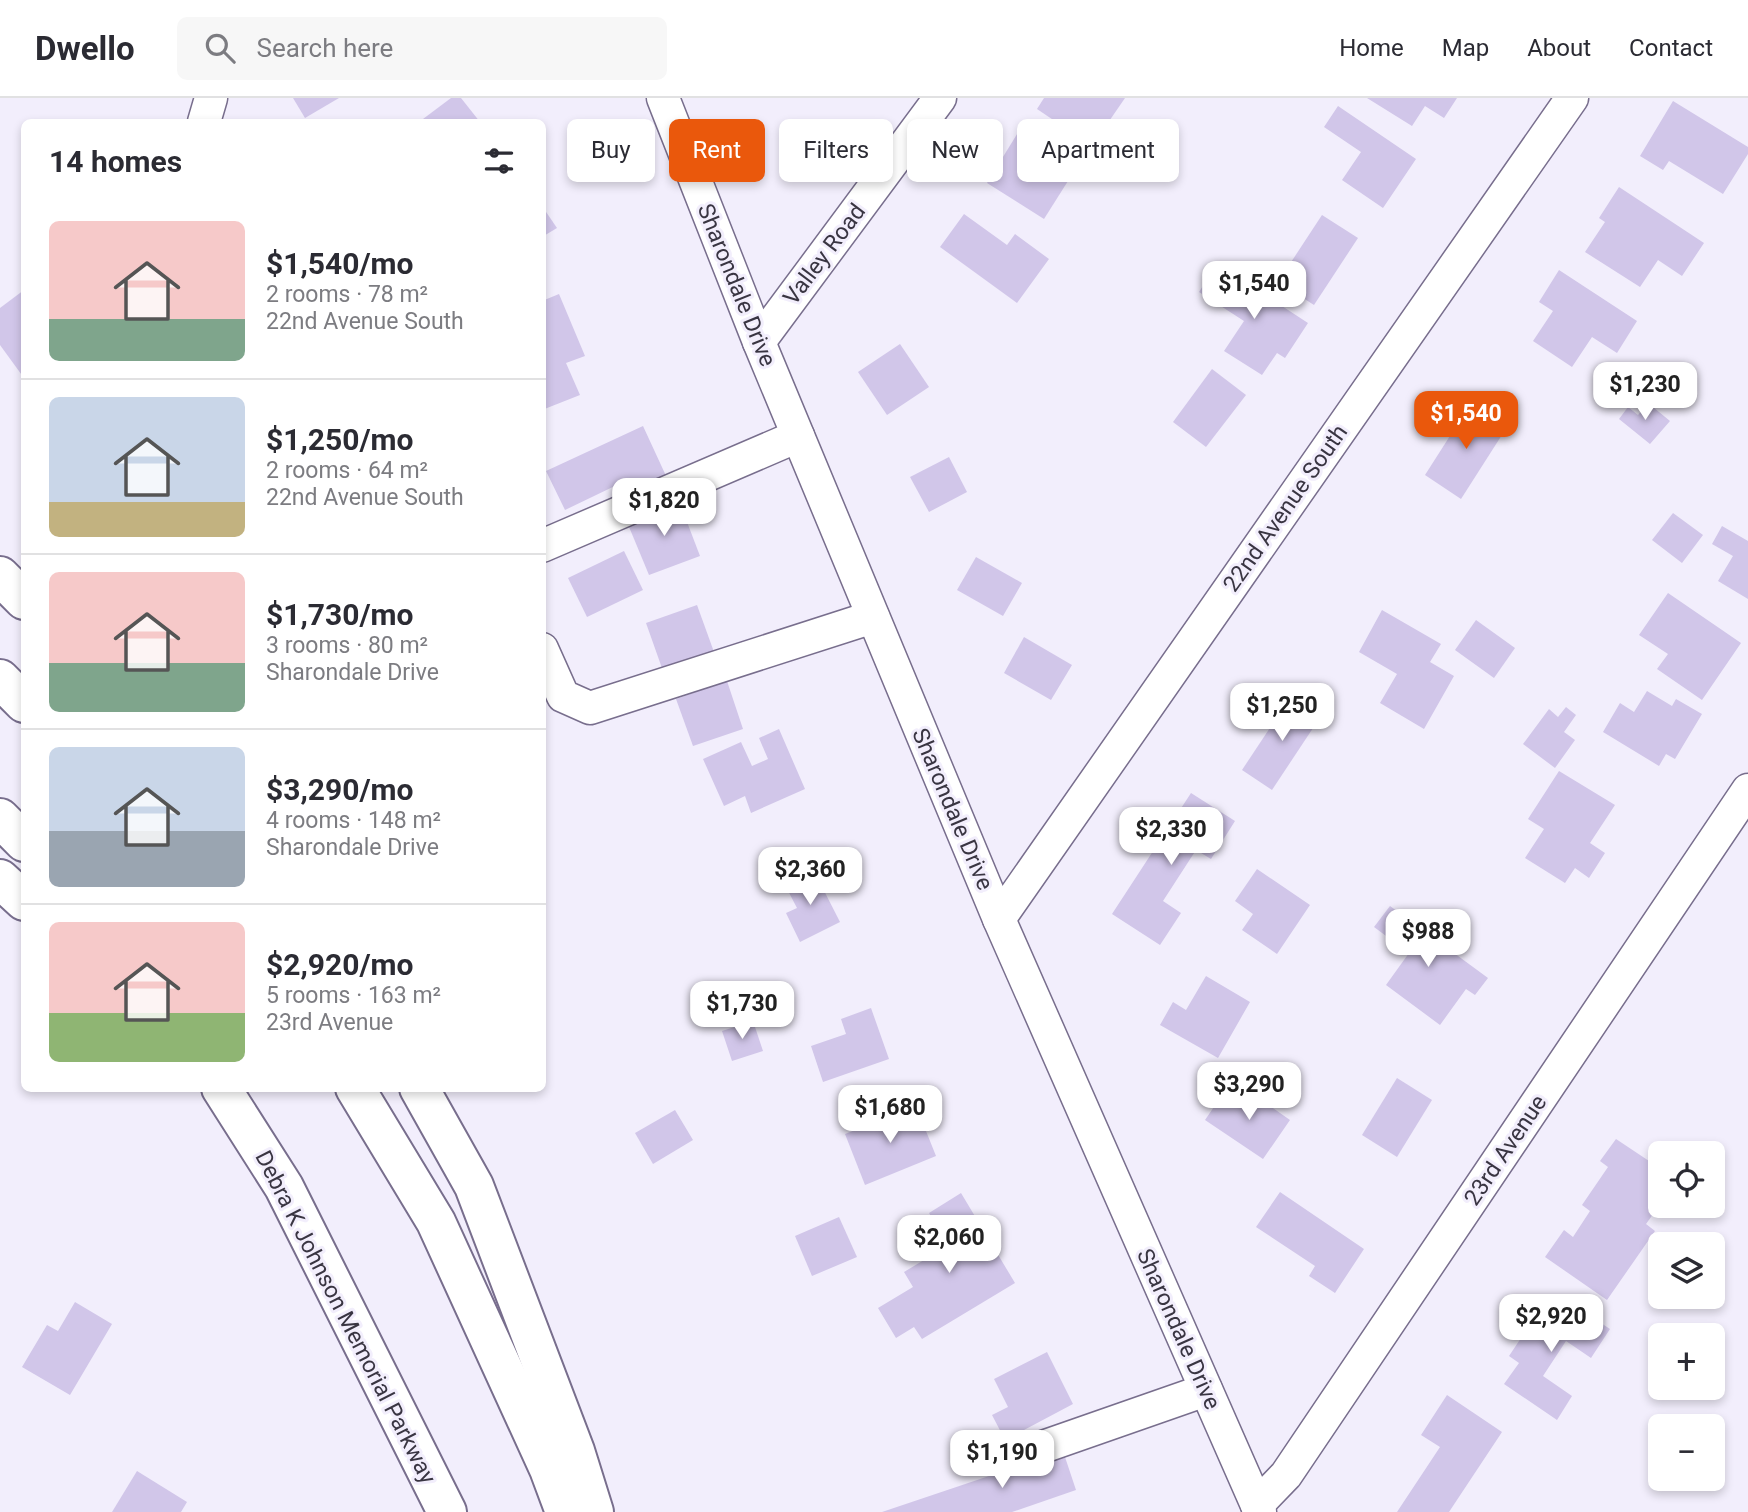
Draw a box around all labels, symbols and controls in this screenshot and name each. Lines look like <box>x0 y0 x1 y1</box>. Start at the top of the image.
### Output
search box <box>177 17 667 80</box>
text: Dwello <box>35 29 135 68</box>
icon: search <box>201 29 239 67</box>
text: Search here <box>257 33 393 63</box>
text: Home <box>1339 34 1404 62</box>
text: Map <box>1442 34 1489 62</box>
text: About <box>1527 34 1591 62</box>
text: Contact <box>1629 34 1713 62</box>
chip: Buy <box>567 119 655 182</box>
chip: Rent <box>669 119 765 182</box>
chip: Filters <box>779 119 893 182</box>
chip: New <box>907 119 1003 182</box>
chip: Apartment <box>1017 119 1179 182</box>
icon: filters <box>480 142 518 180</box>
text: 14 homes <box>49 144 182 179</box>
street label: Valley Road <box>778 199 871 310</box>
street label: Sharondale Drive <box>692 200 781 370</box>
text: $1,540/mo <box>266 246 414 281</box>
icon: home <box>105 249 189 333</box>
pin: $1,540 <box>1197 262 1311 321</box>
text: $1,540 <box>1218 270 1290 297</box>
text: 2 rooms · 78 m² <box>266 281 428 308</box>
text: 22nd Avenue South <box>266 308 464 335</box>
pin: $1,230 <box>1588 362 1702 422</box>
text: $1,230 <box>1609 371 1681 398</box>
pin: $1,540 <box>1409 392 1523 451</box>
text: $1,540 <box>1430 400 1502 427</box>
street label: 22nd Avenue South <box>1218 420 1353 597</box>
text: $1,250/mo <box>266 422 414 457</box>
icon: home <box>105 425 189 509</box>
text: 2 rooms · 64 m² <box>266 457 428 484</box>
pin: $1,820 <box>607 478 721 538</box>
text: 22nd Avenue South <box>266 484 464 511</box>
text: $1,820 <box>628 487 700 514</box>
text: $1,730/mo <box>266 597 414 632</box>
icon: home <box>105 600 189 684</box>
text: 3 rooms · 80 m² <box>266 632 428 659</box>
text: Sharondale Drive <box>266 659 439 686</box>
pin: $1,250 <box>1225 684 1339 743</box>
text: $1,250 <box>1246 692 1318 719</box>
street label: Sharondale Drive <box>906 724 999 894</box>
text: $3,290/mo <box>266 772 414 807</box>
icon: home <box>105 775 189 859</box>
text: 4 rooms · 148 m² <box>266 807 441 834</box>
pin: $2,330 <box>1114 808 1228 867</box>
text: $2,330 <box>1135 816 1207 843</box>
text: Sharondale Drive <box>266 834 439 861</box>
pin: $2,360 <box>753 848 867 907</box>
text: $2,360 <box>774 856 846 883</box>
pin: $988 <box>1387 910 1469 969</box>
text: $988 <box>1402 918 1454 945</box>
text: $2,920/mo <box>266 947 414 982</box>
icon: home <box>105 950 189 1034</box>
text: 5 rooms · 163 m² <box>266 982 441 1009</box>
pin: $1,730 <box>685 982 799 1041</box>
text: $1,730 <box>706 990 778 1017</box>
text: 23rd Avenue <box>266 1009 393 1036</box>
pin: $3,290 <box>1192 1062 1306 1122</box>
text: $3,290 <box>1213 1071 1285 1098</box>
pin: $1,680 <box>833 1086 947 1145</box>
street label: 23rd Avenue <box>1459 1090 1552 1211</box>
text: $1,680 <box>854 1094 926 1121</box>
map controls <box>1648 1141 1725 1491</box>
button: locate <box>1648 1141 1725 1218</box>
street label: Debra K Johnson Memorial Parkway <box>250 1146 442 1488</box>
pin: $2,060 <box>892 1216 1006 1275</box>
text: $2,060 <box>913 1224 985 1251</box>
button: layers <box>1648 1232 1725 1309</box>
street label: Sharondale Drive <box>1131 1245 1226 1414</box>
pin: $2,920 <box>1494 1294 1608 1354</box>
text: $2,920 <box>1515 1303 1587 1330</box>
button: + <box>1648 1323 1725 1400</box>
button: − <box>1648 1414 1725 1491</box>
pin: $1,190 <box>945 1430 1059 1490</box>
text: $1,190 <box>966 1439 1038 1466</box>

